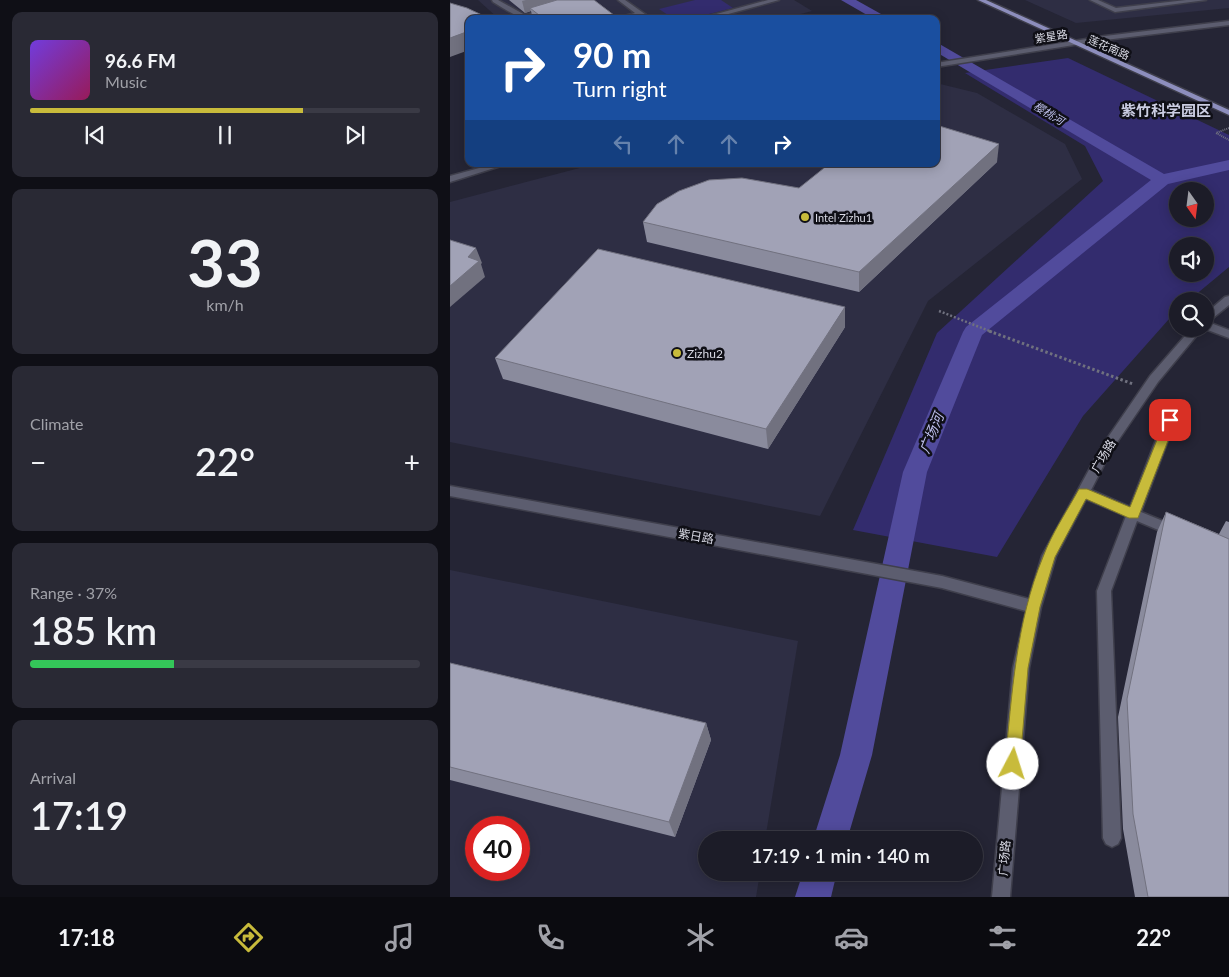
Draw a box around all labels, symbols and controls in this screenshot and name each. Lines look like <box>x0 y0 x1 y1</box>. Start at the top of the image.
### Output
street label: 紫星路 <box>1034 27 1068 45</box>
street label: 莲花南路 <box>1086 32 1132 62</box>
text: 90 m <box>573 33 651 75</box>
icon: right <box>490 35 555 100</box>
text: 96.6 FM <box>105 49 176 72</box>
text: Music <box>105 72 147 91</box>
text: Turn right <box>573 75 667 102</box>
water label: 樱桃河 <box>1032 99 1068 128</box>
district label: 紫竹科学园区 <box>1121 101 1211 119</box>
icon: previous <box>81 121 109 149</box>
icon: pause <box>211 121 239 149</box>
icon: next <box>341 121 369 149</box>
icon: left <box>609 130 637 158</box>
icon: ahead <box>662 130 690 158</box>
icon: ahead <box>715 130 743 158</box>
icon: right <box>768 130 796 158</box>
north arrow <box>1169 182 1214 228</box>
map controls <box>1169 182 1214 337</box>
marker: Intel Zizhu1 <box>799 211 811 223</box>
place label: Intel Zizhu1 <box>815 211 872 224</box>
text: 33 <box>187 223 263 301</box>
button: sound <box>1169 237 1214 282</box>
button: search <box>1169 292 1214 337</box>
text: km/h <box>206 295 244 314</box>
place label: Zizhu2 <box>687 346 723 361</box>
marker: Zizhu2 <box>671 347 683 359</box>
pin <box>1149 399 1191 441</box>
icon: arrive <box>1156 406 1184 434</box>
water label: 广场河 <box>915 408 948 456</box>
text: Climate <box>30 414 83 433</box>
street label: 广场路 <box>1088 437 1118 475</box>
text: 22° <box>195 438 255 484</box>
text: − <box>30 445 46 479</box>
text: + <box>404 445 420 479</box>
street label: 紫日路 <box>677 525 715 547</box>
text: Range · 37% <box>30 583 117 602</box>
text: 185 km <box>30 607 157 653</box>
position arrow <box>986 737 1038 789</box>
text: Arrival <box>30 768 76 787</box>
text: 17:19 <box>30 792 128 838</box>
speed limit sign: 40 <box>465 816 530 881</box>
street label: 广场路 <box>995 839 1013 877</box>
text: 17:19 · 1 min · 140 m <box>751 844 930 867</box>
icon: directions <box>231 920 266 955</box>
icon: music <box>382 920 417 955</box>
icon: phone <box>533 920 568 955</box>
icon: climate <box>683 920 718 955</box>
icon: car <box>834 920 869 955</box>
icon: filters <box>985 920 1020 955</box>
text: 17:18 <box>58 924 115 951</box>
text: 22° <box>1136 924 1171 951</box>

